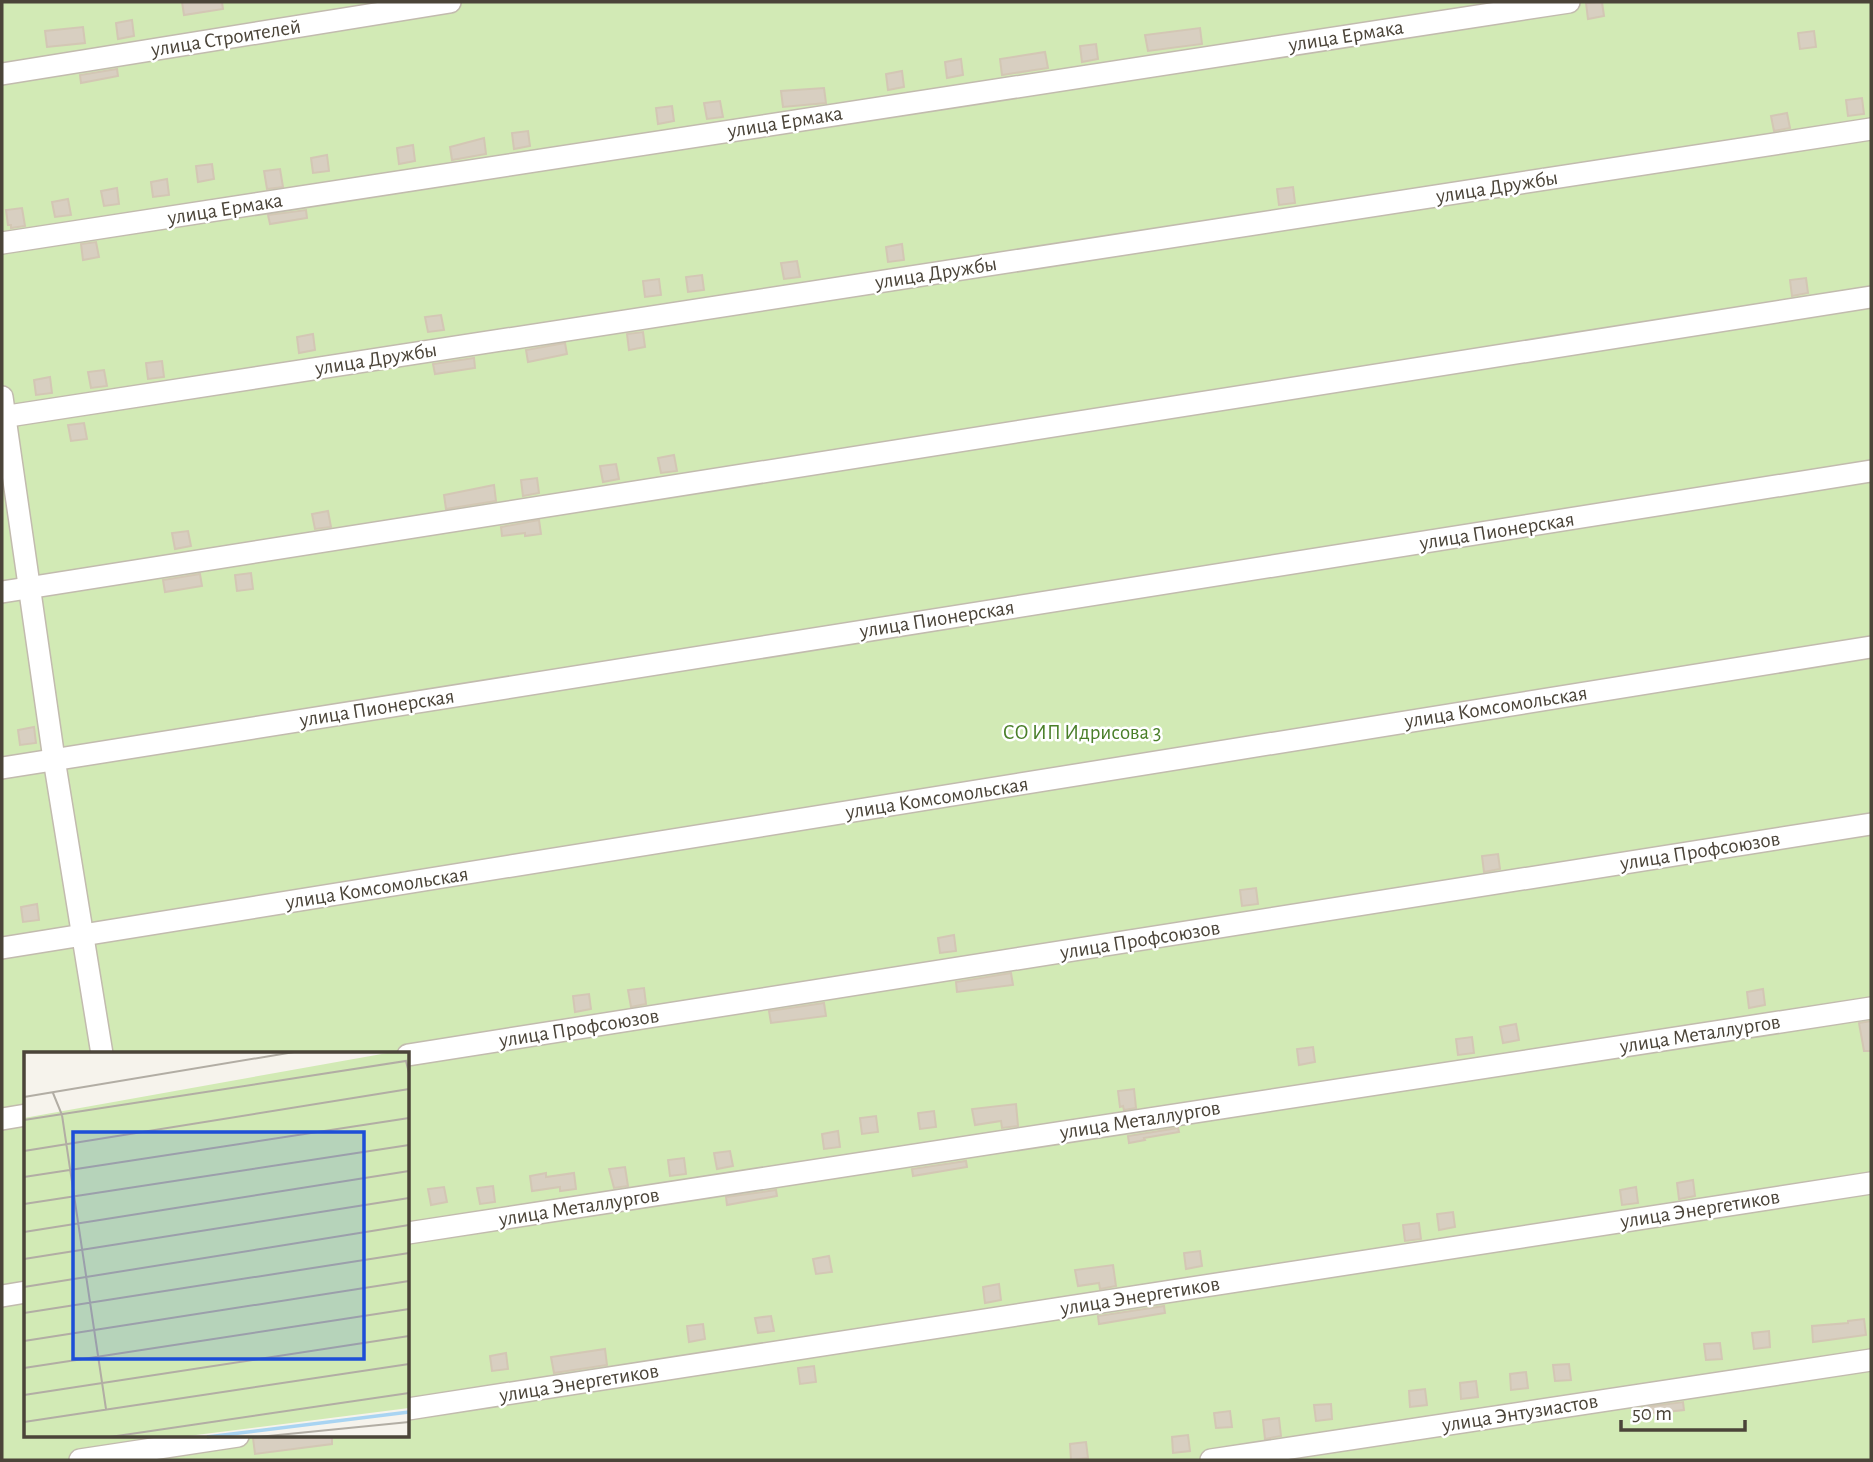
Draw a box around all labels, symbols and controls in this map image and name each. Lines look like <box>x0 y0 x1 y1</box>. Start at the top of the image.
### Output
street label: улица Строителей <box>149 16 302 60</box>
street label: улица Ермака <box>1286 16 1405 56</box>
street label: улица Ермака <box>725 102 844 142</box>
street label: улица Дружбы <box>1434 167 1560 207</box>
street label: улица Ермака <box>165 189 284 229</box>
street label: улица Дружбы <box>873 253 999 293</box>
street label: улица Дружбы <box>313 339 439 379</box>
street label: улица Пионерская <box>1417 508 1576 554</box>
street label: улица Пионерская <box>857 596 1016 642</box>
street label: улица Комсомольская <box>1402 682 1589 732</box>
street label: улица Пионерская <box>297 685 456 731</box>
park label: СО ИП Идрисова 3 <box>1003 722 1161 743</box>
street label: улица Комсомольская <box>843 773 1030 823</box>
street label: улица Профсоюзов <box>1618 828 1781 874</box>
street label: улица Комсомольская <box>283 863 470 913</box>
street label: улица Профсоюзов <box>1058 917 1221 963</box>
street label: улица Профсоюзов <box>497 1005 660 1051</box>
street label: улица Металлургов <box>1617 1011 1782 1057</box>
inset map <box>24 1052 410 1438</box>
street label: улица Металлургов <box>1057 1097 1222 1143</box>
street label: улица Металлургов <box>496 1184 661 1230</box>
street label: улица Энергетиков <box>1618 1186 1781 1232</box>
street label: улица Энергетиков <box>1058 1273 1221 1319</box>
street label: улица Энергетиков <box>497 1360 660 1406</box>
scale bar <box>1621 1388 1745 1432</box>
street label: улица Энтузиастов <box>1440 1390 1599 1436</box>
text: 50 m <box>1632 1403 1672 1424</box>

